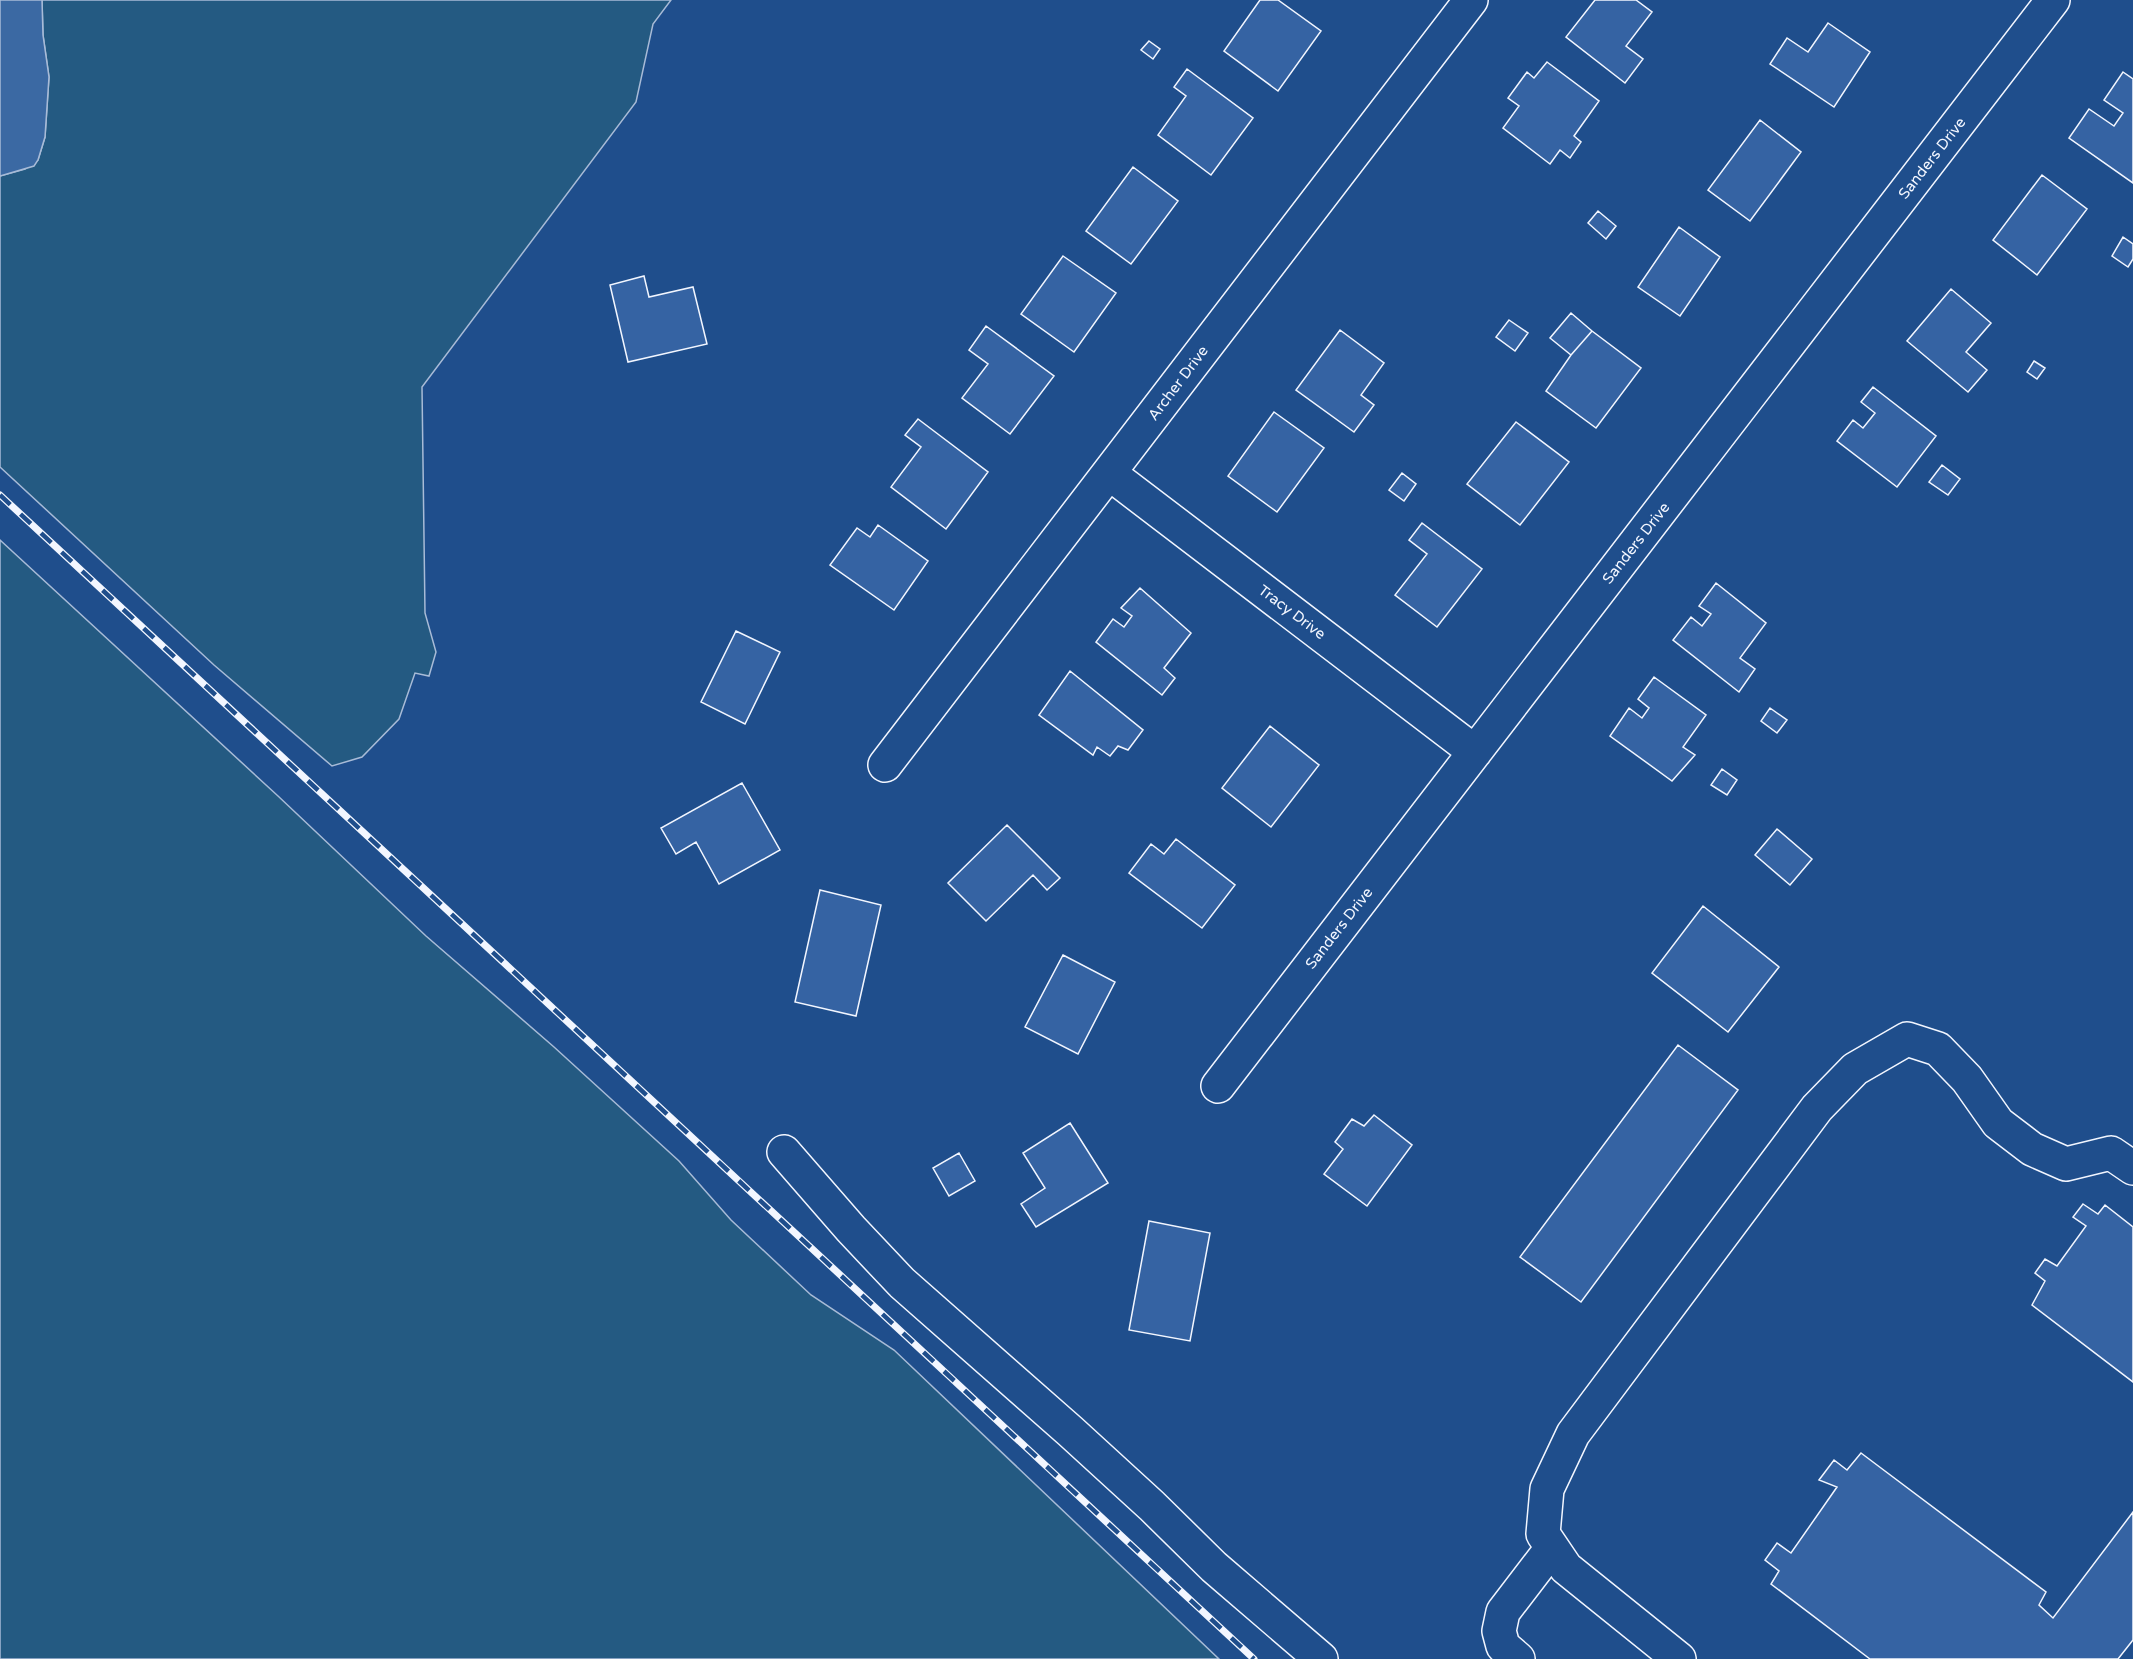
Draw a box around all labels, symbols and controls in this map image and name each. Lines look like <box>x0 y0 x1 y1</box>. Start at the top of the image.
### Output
street label: Sanders Drive <box>1895 114 1969 202</box>
street label: Archer Drive <box>1144 342 1212 424</box>
street label: Sanders Drive <box>1599 499 1673 587</box>
street label: Tracy Drive <box>1255 581 1329 643</box>
street label: Sanders Drive <box>1302 884 1376 972</box>

